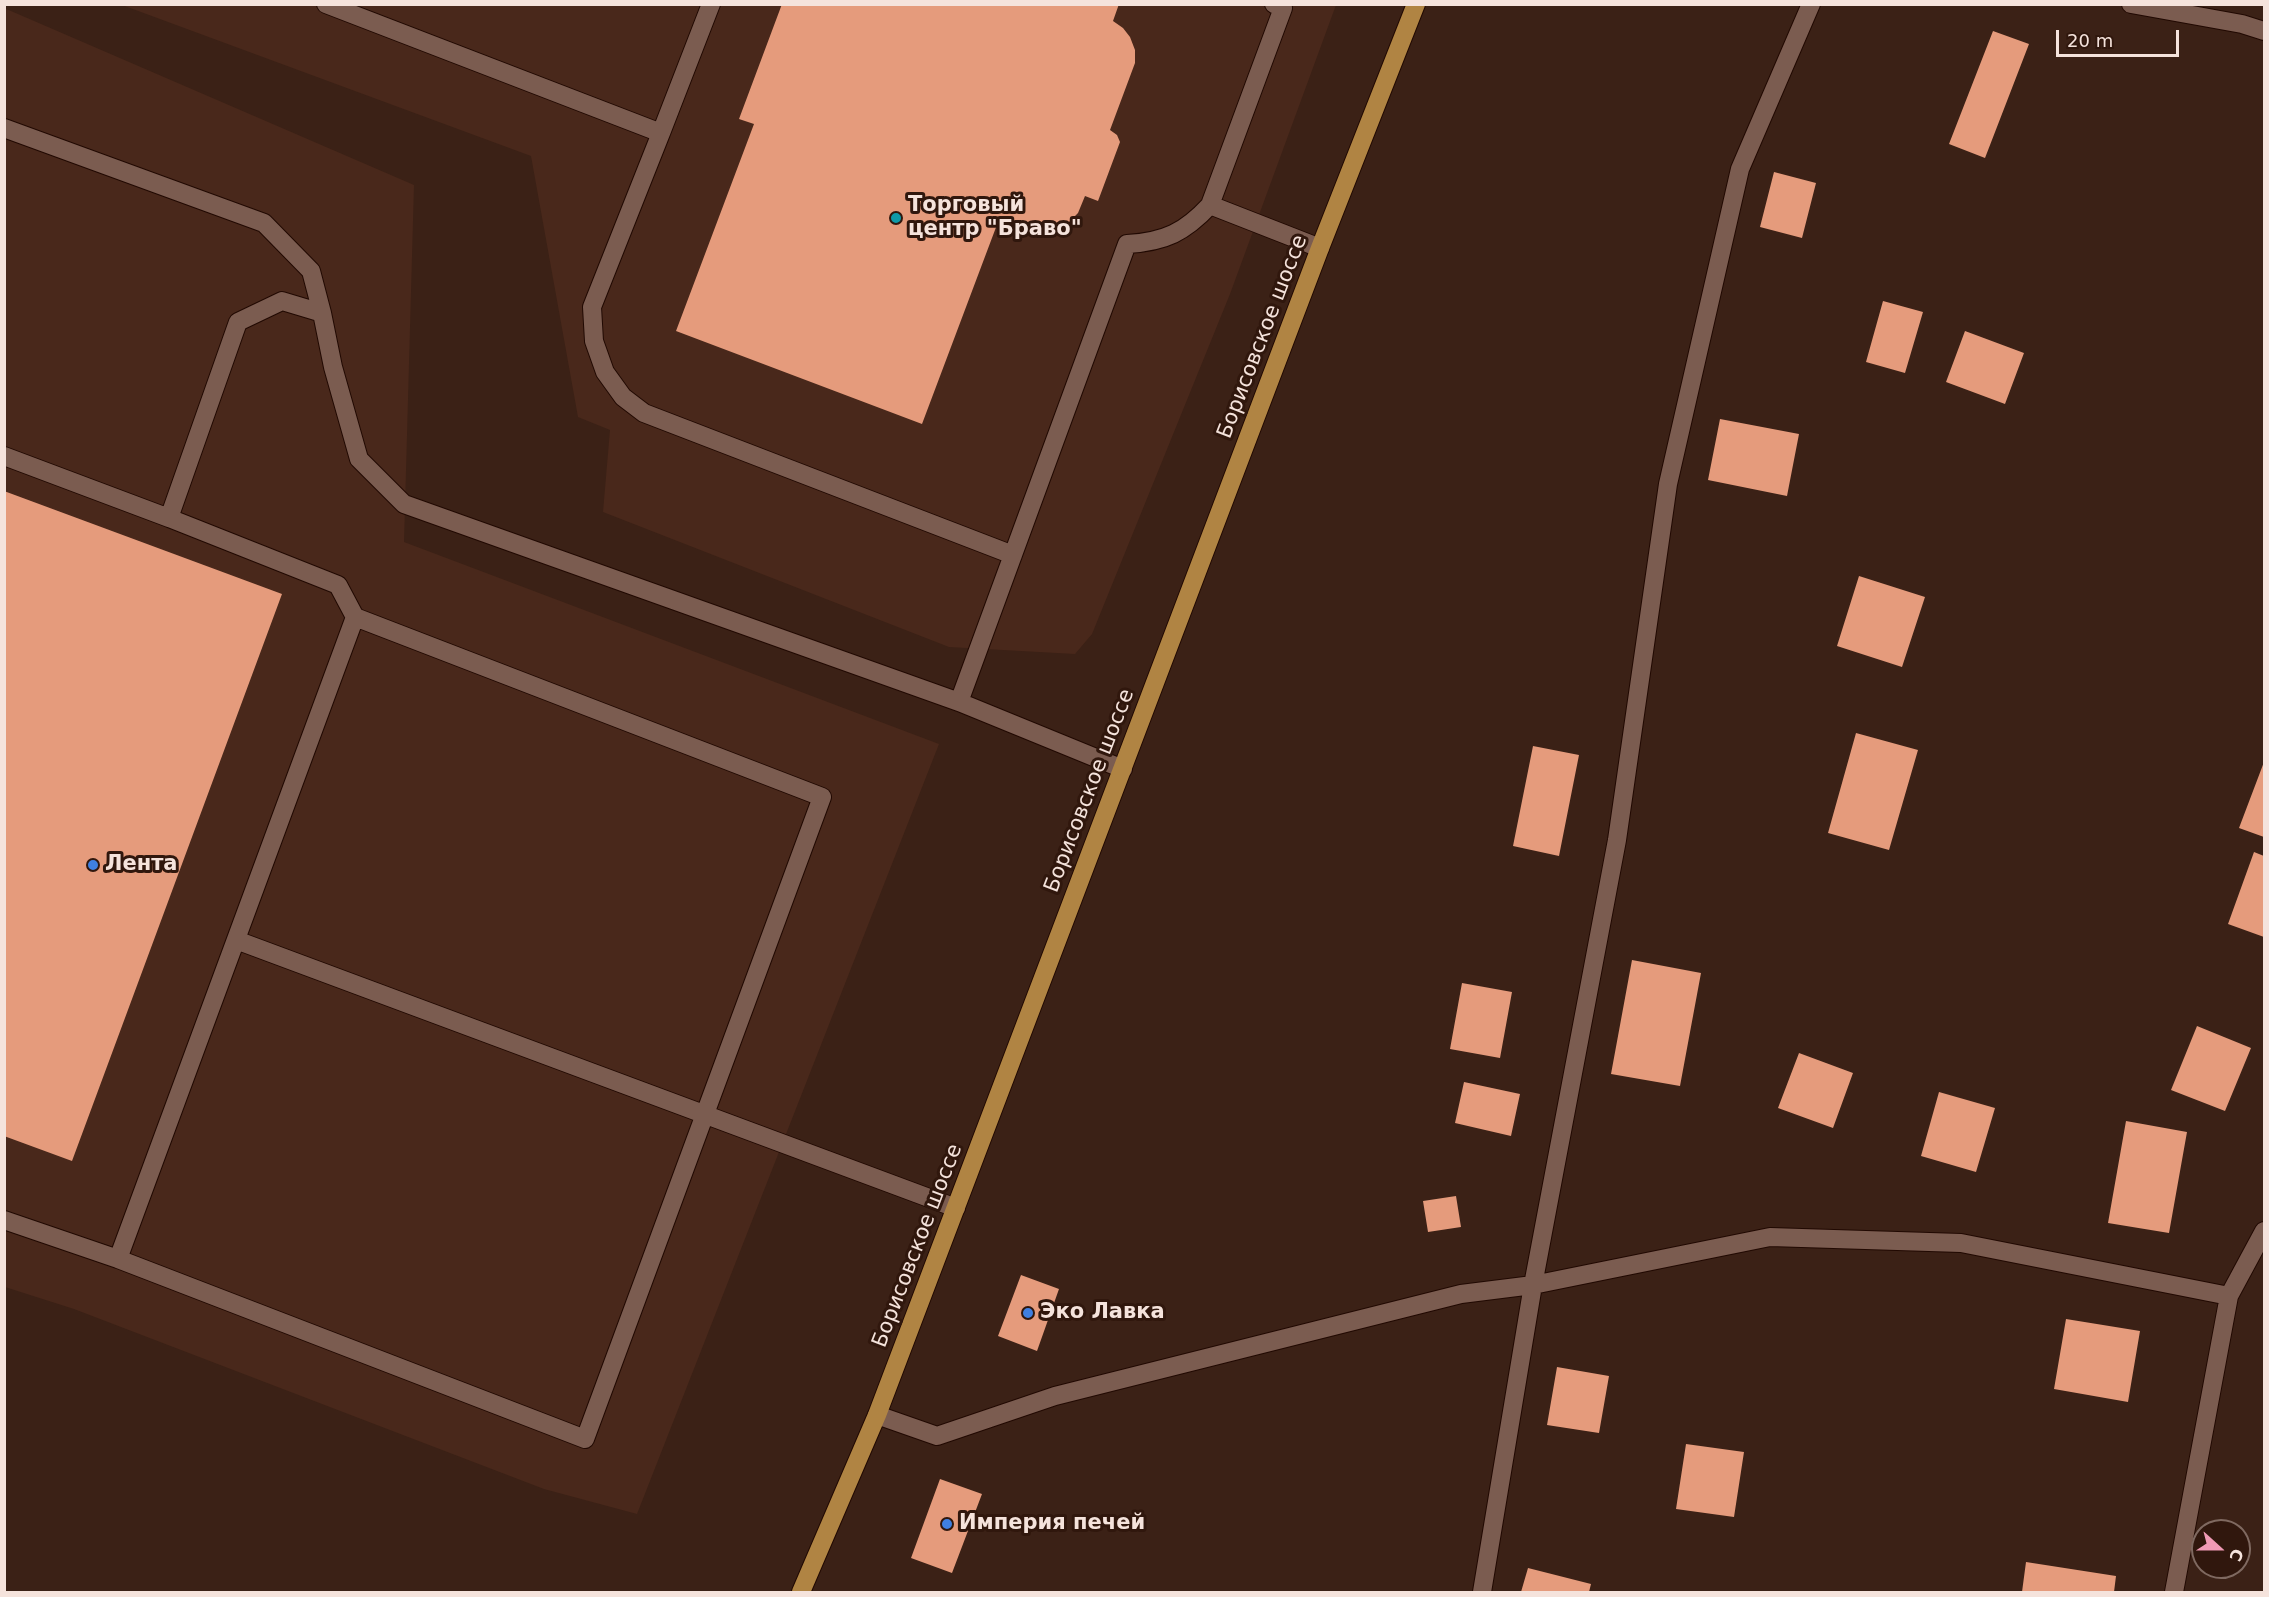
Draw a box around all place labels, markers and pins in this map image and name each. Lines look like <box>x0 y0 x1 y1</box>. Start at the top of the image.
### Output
place label: Торговый центр "Браво" <box>908 193 1082 243</box>
marker: Торговый центр "Браво" <box>889 211 903 225</box>
place label: Лента <box>105 852 178 878</box>
marker: Лента <box>86 858 100 872</box>
place label: Эко Лавка <box>1040 1300 1165 1326</box>
marker: Эко Лавка <box>1021 1306 1035 1320</box>
place label: Империя печей <box>959 1511 1145 1537</box>
marker: Империя печей <box>940 1517 954 1531</box>

